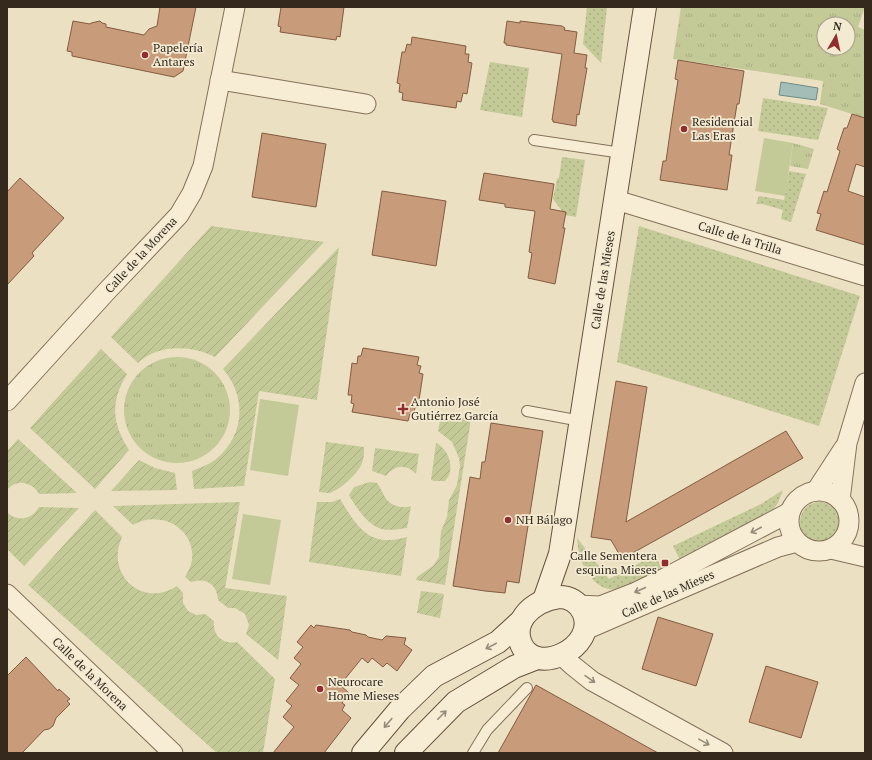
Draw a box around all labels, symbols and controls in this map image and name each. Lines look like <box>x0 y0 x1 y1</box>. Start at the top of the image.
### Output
north arrow <box>816 16 856 56</box>
text: N <box>832 19 843 34</box>
place label: Papelería Antares <box>153 40 203 69</box>
marker: Papelería Antares <box>140 50 150 60</box>
place label: Residencial Las Eras <box>692 114 753 143</box>
marker: Residencial Las Eras <box>679 124 689 134</box>
street label: Calle de la Morena <box>101 213 180 296</box>
street label: Calle de la Trilla <box>696 218 784 257</box>
street label: Calle de las Mieses <box>587 229 618 330</box>
place label: Antonio José Gutiérrez García <box>411 394 498 423</box>
marker: Antonio José Gutiérrez García <box>398 404 408 414</box>
place label: NH Bálago <box>516 512 573 527</box>
marker: NH Bálago <box>503 515 513 525</box>
one-way arrow <box>750 527 762 534</box>
place label: Calle Sementera esquina Mieses <box>570 548 657 577</box>
marker: Calle Sementera esquina Mieses <box>660 558 670 568</box>
street label: Calle de las Mieses <box>619 566 716 621</box>
one-way arrow <box>635 586 647 594</box>
street label: Calle de la Morena <box>50 634 131 713</box>
one-way arrow <box>485 642 497 650</box>
place label: Neurocare Home Mieses <box>328 674 399 703</box>
one-way arrow <box>585 675 596 683</box>
marker: Neurocare Home Mieses <box>315 684 325 694</box>
one-way arrow <box>437 710 447 720</box>
one-way arrow <box>384 718 393 728</box>
one-way arrow <box>698 739 710 747</box>

